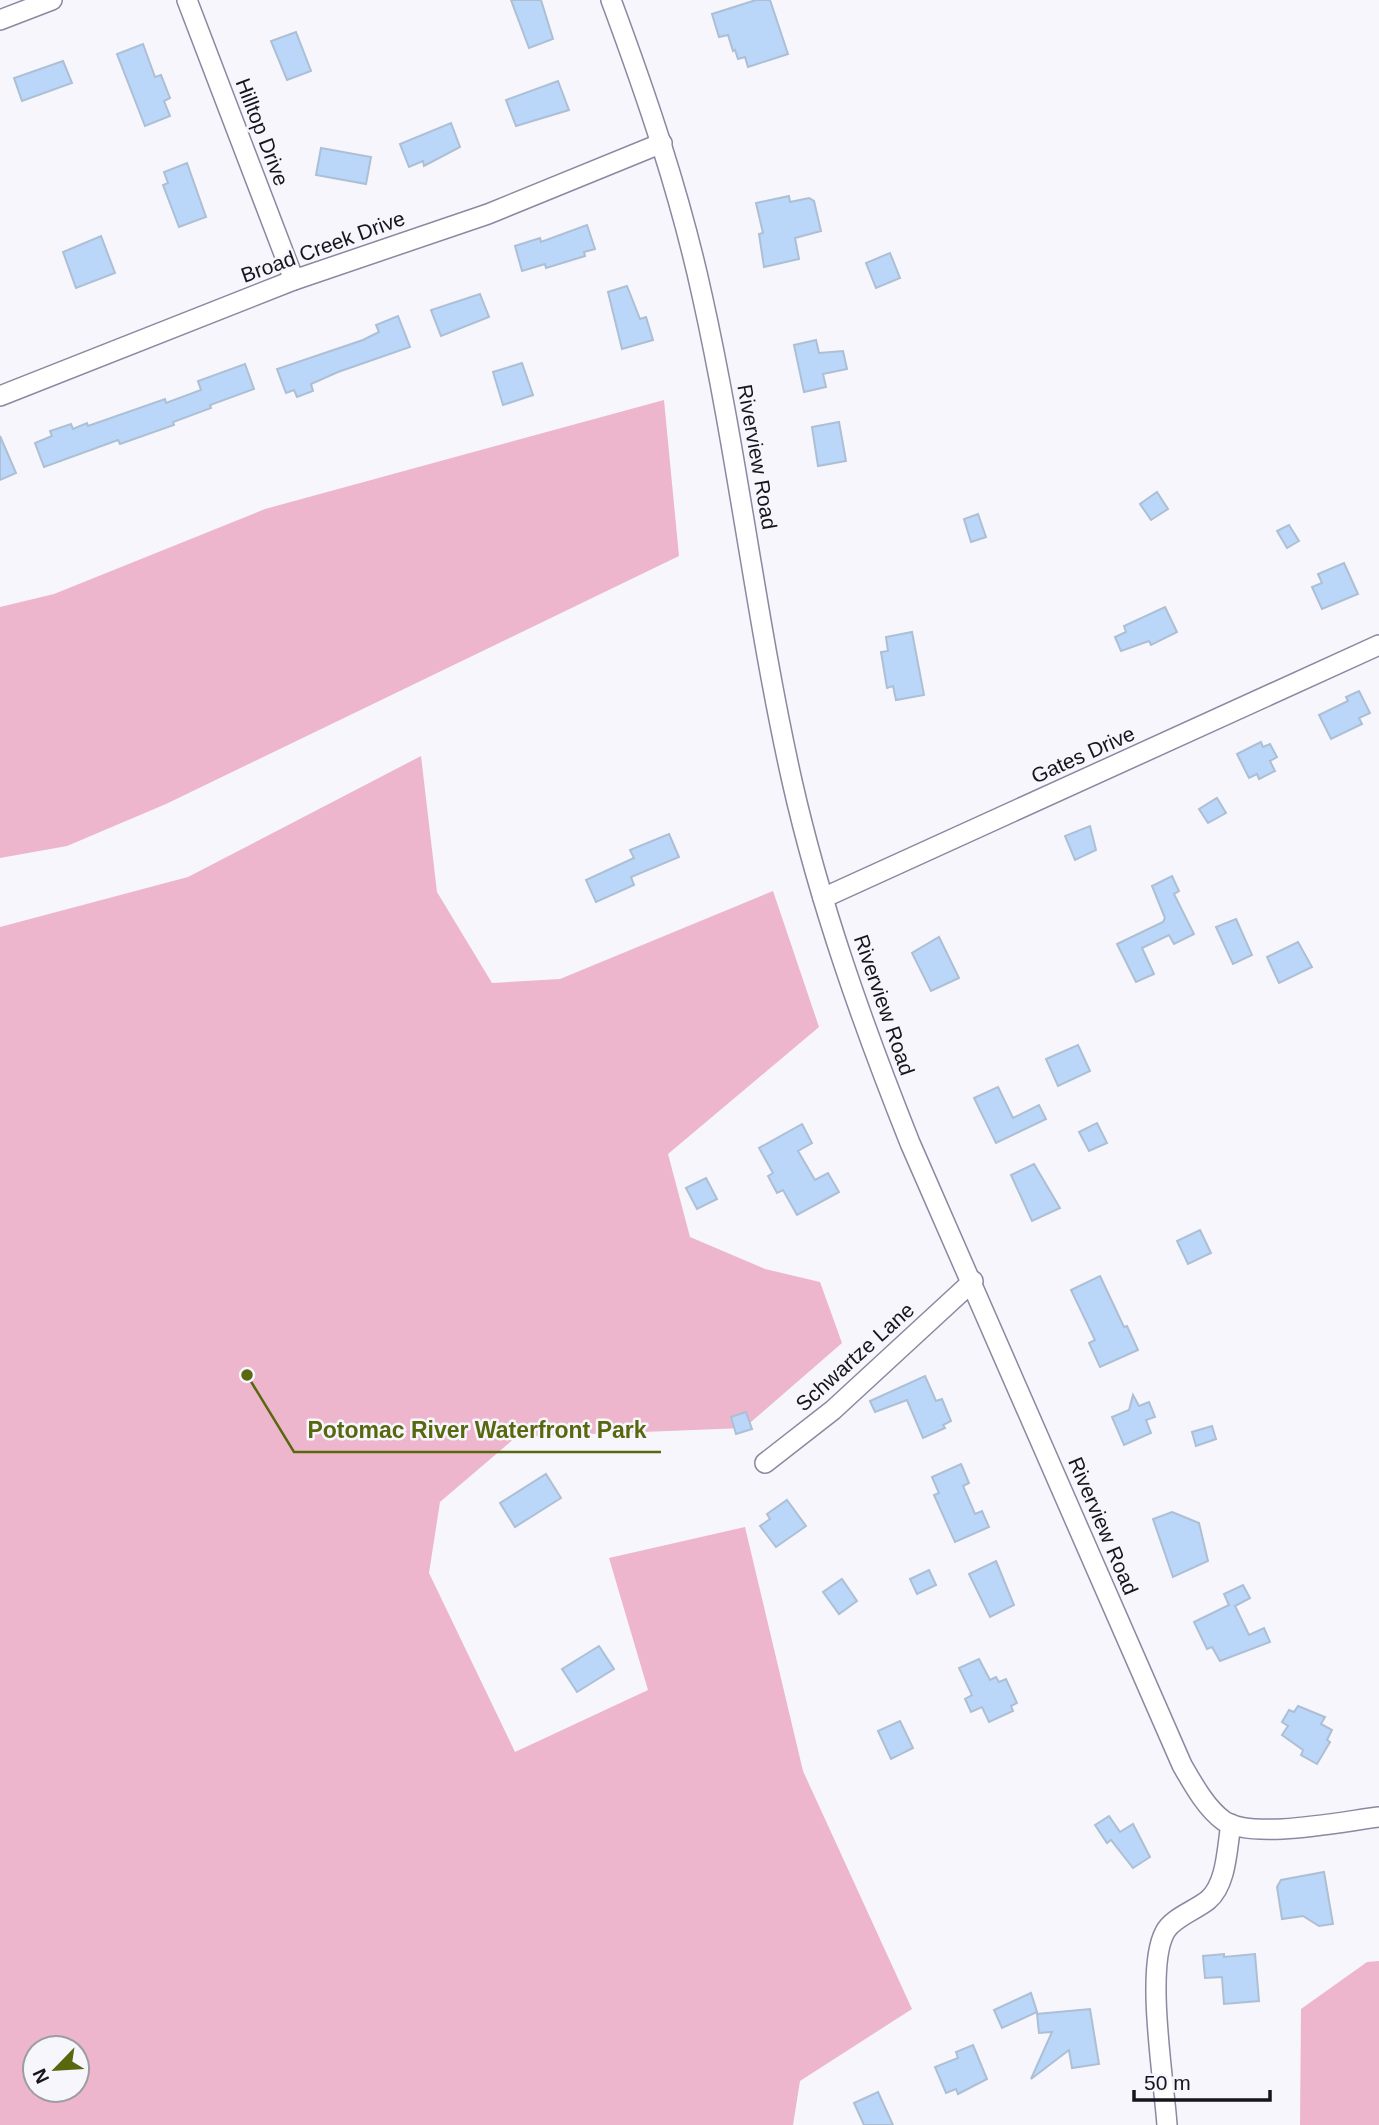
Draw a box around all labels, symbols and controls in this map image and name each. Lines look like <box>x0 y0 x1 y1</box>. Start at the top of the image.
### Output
street label: Hilltop Drive <box>231 75 293 189</box>
street label: Broad Creek Drive <box>238 206 408 287</box>
street label: Riverview Road <box>733 383 782 531</box>
street label: Gates Drive <box>1027 721 1138 788</box>
street label: Riverview Road <box>850 932 919 1078</box>
street label: Schwartze Lane <box>791 1298 918 1416</box>
callout: Potomac River Waterfront Park <box>294 1408 661 1452</box>
text: Potomac River Waterfront Park <box>307 1417 647 1443</box>
street label: Riverview Road <box>1064 1454 1143 1598</box>
north arrow <box>21 2034 91 2104</box>
scale bar <box>1134 2058 1270 2102</box>
text: N <box>29 2065 53 2087</box>
text: 50 m <box>1144 2071 1191 2094</box>

